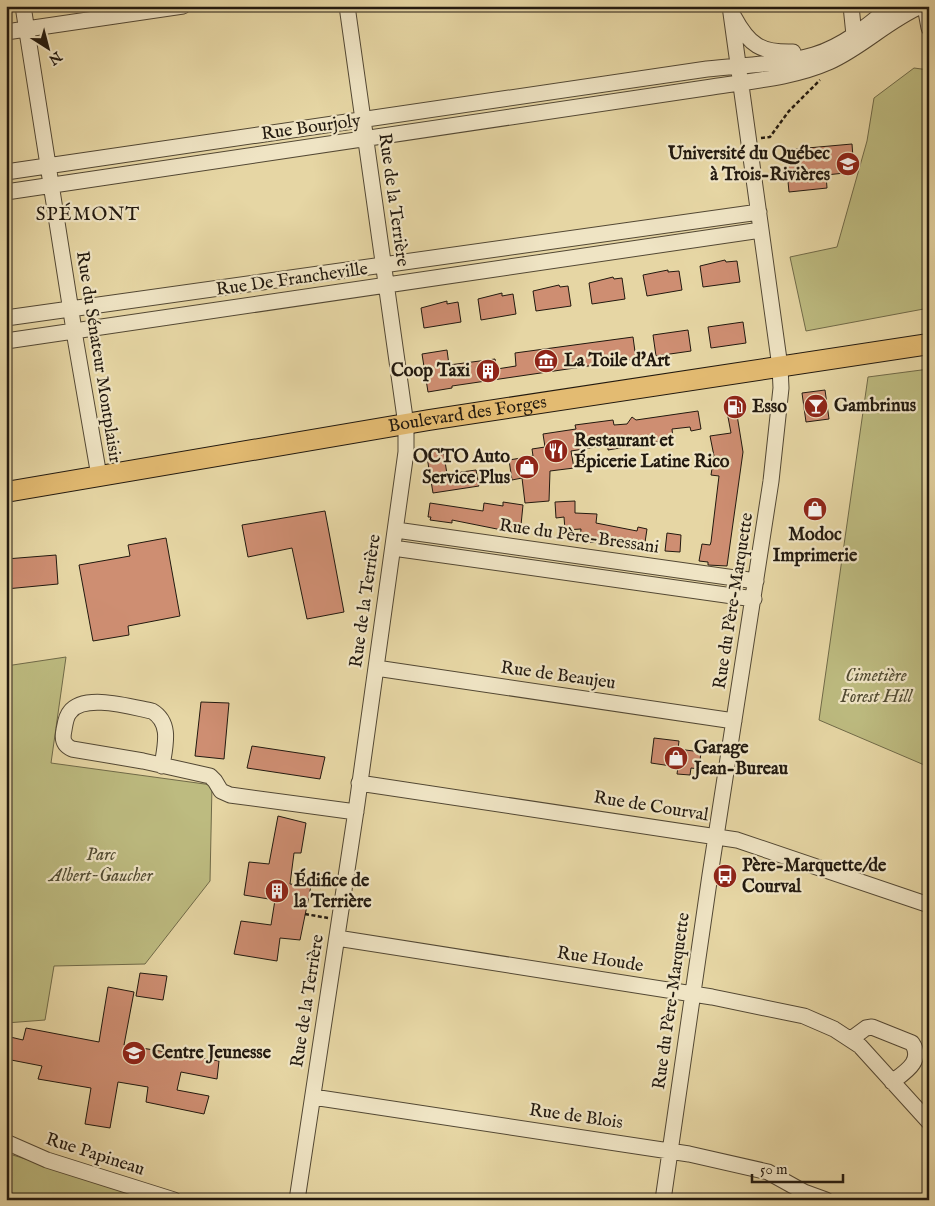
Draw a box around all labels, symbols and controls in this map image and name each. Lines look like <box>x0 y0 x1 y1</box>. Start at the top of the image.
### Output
north arrow <box>22 22 72 72</box>
text: N <box>45 46 66 69</box>
street label: Rue Bourjoly <box>260 110 362 146</box>
street label: Rue de la Terrière <box>372 132 414 268</box>
place label: Université du Québec à Trois-Rivières <box>667 143 831 187</box>
school or university icon: Université du Québec à Trois-Rivières <box>835 151 861 177</box>
district label: SPÉMONT <box>36 202 140 227</box>
street label: Rue du Sénateur Montplaisir <box>70 249 126 465</box>
street label: Rue De Francheville <box>214 258 370 302</box>
museum icon: La Toile d'Art <box>533 348 559 374</box>
place label: La Toile d'Art <box>564 350 671 373</box>
building icon: Coop Taxi <box>475 358 501 384</box>
place label: Coop Taxi <box>391 360 470 383</box>
street label: Boulevard des Forges <box>387 391 548 438</box>
bar icon: Gambrinus <box>803 393 829 419</box>
fuel station icon: Esso <box>722 394 748 420</box>
place label: Gambrinus <box>834 395 917 418</box>
place label: Esso <box>752 396 787 419</box>
place label: Restaurant et Épicerie Latine Rico <box>574 430 730 474</box>
restaurant icon: Restaurant et Épicerie Latine Rico <box>543 438 569 464</box>
place label: OCTO Auto Service Plus <box>413 446 511 490</box>
shop icon: OCTO Auto Service Plus <box>514 454 540 480</box>
shop icon: Modoc Imprimerie <box>802 496 828 522</box>
street label: Rue du Père-Marquette <box>709 511 759 691</box>
street label: Rue du Père-Bressani <box>497 514 661 560</box>
place label: Modoc Imprimerie <box>773 524 858 568</box>
street label: Rue de la Terrière <box>345 533 387 669</box>
street label: Rue de Beaujeu <box>499 657 617 695</box>
park label: Cimetière Forest Hill <box>840 665 914 709</box>
place label: Garage Jean-Bureau <box>692 737 789 781</box>
shop icon: Garage Jean-Bureau <box>663 745 689 771</box>
street label: Rue de Courval <box>592 787 710 827</box>
park label: Parc Albert-Gaucher <box>47 844 154 888</box>
place label: Père-Marquette/de Courval <box>742 855 887 899</box>
bus stop icon: Père-Marquette/de Courval <box>712 863 738 889</box>
place label: Édifice de la Terrière <box>293 868 372 914</box>
building icon: Édifice de la Terrière <box>264 878 290 904</box>
street label: Rue du Père-Marquette <box>648 911 696 1091</box>
street label: Rue de la Terrière <box>286 933 330 1069</box>
street label: Rue Houde <box>555 942 645 978</box>
school or university icon: Centre Jeunesse <box>121 1040 147 1066</box>
place label: Centre Jeunesse <box>152 1042 272 1065</box>
street label: Rue de Blois <box>528 1099 624 1135</box>
street label: Rue Papineau <box>43 1128 147 1182</box>
scale bar <box>752 1151 844 1183</box>
text: 50 m <box>760 1160 788 1179</box>

